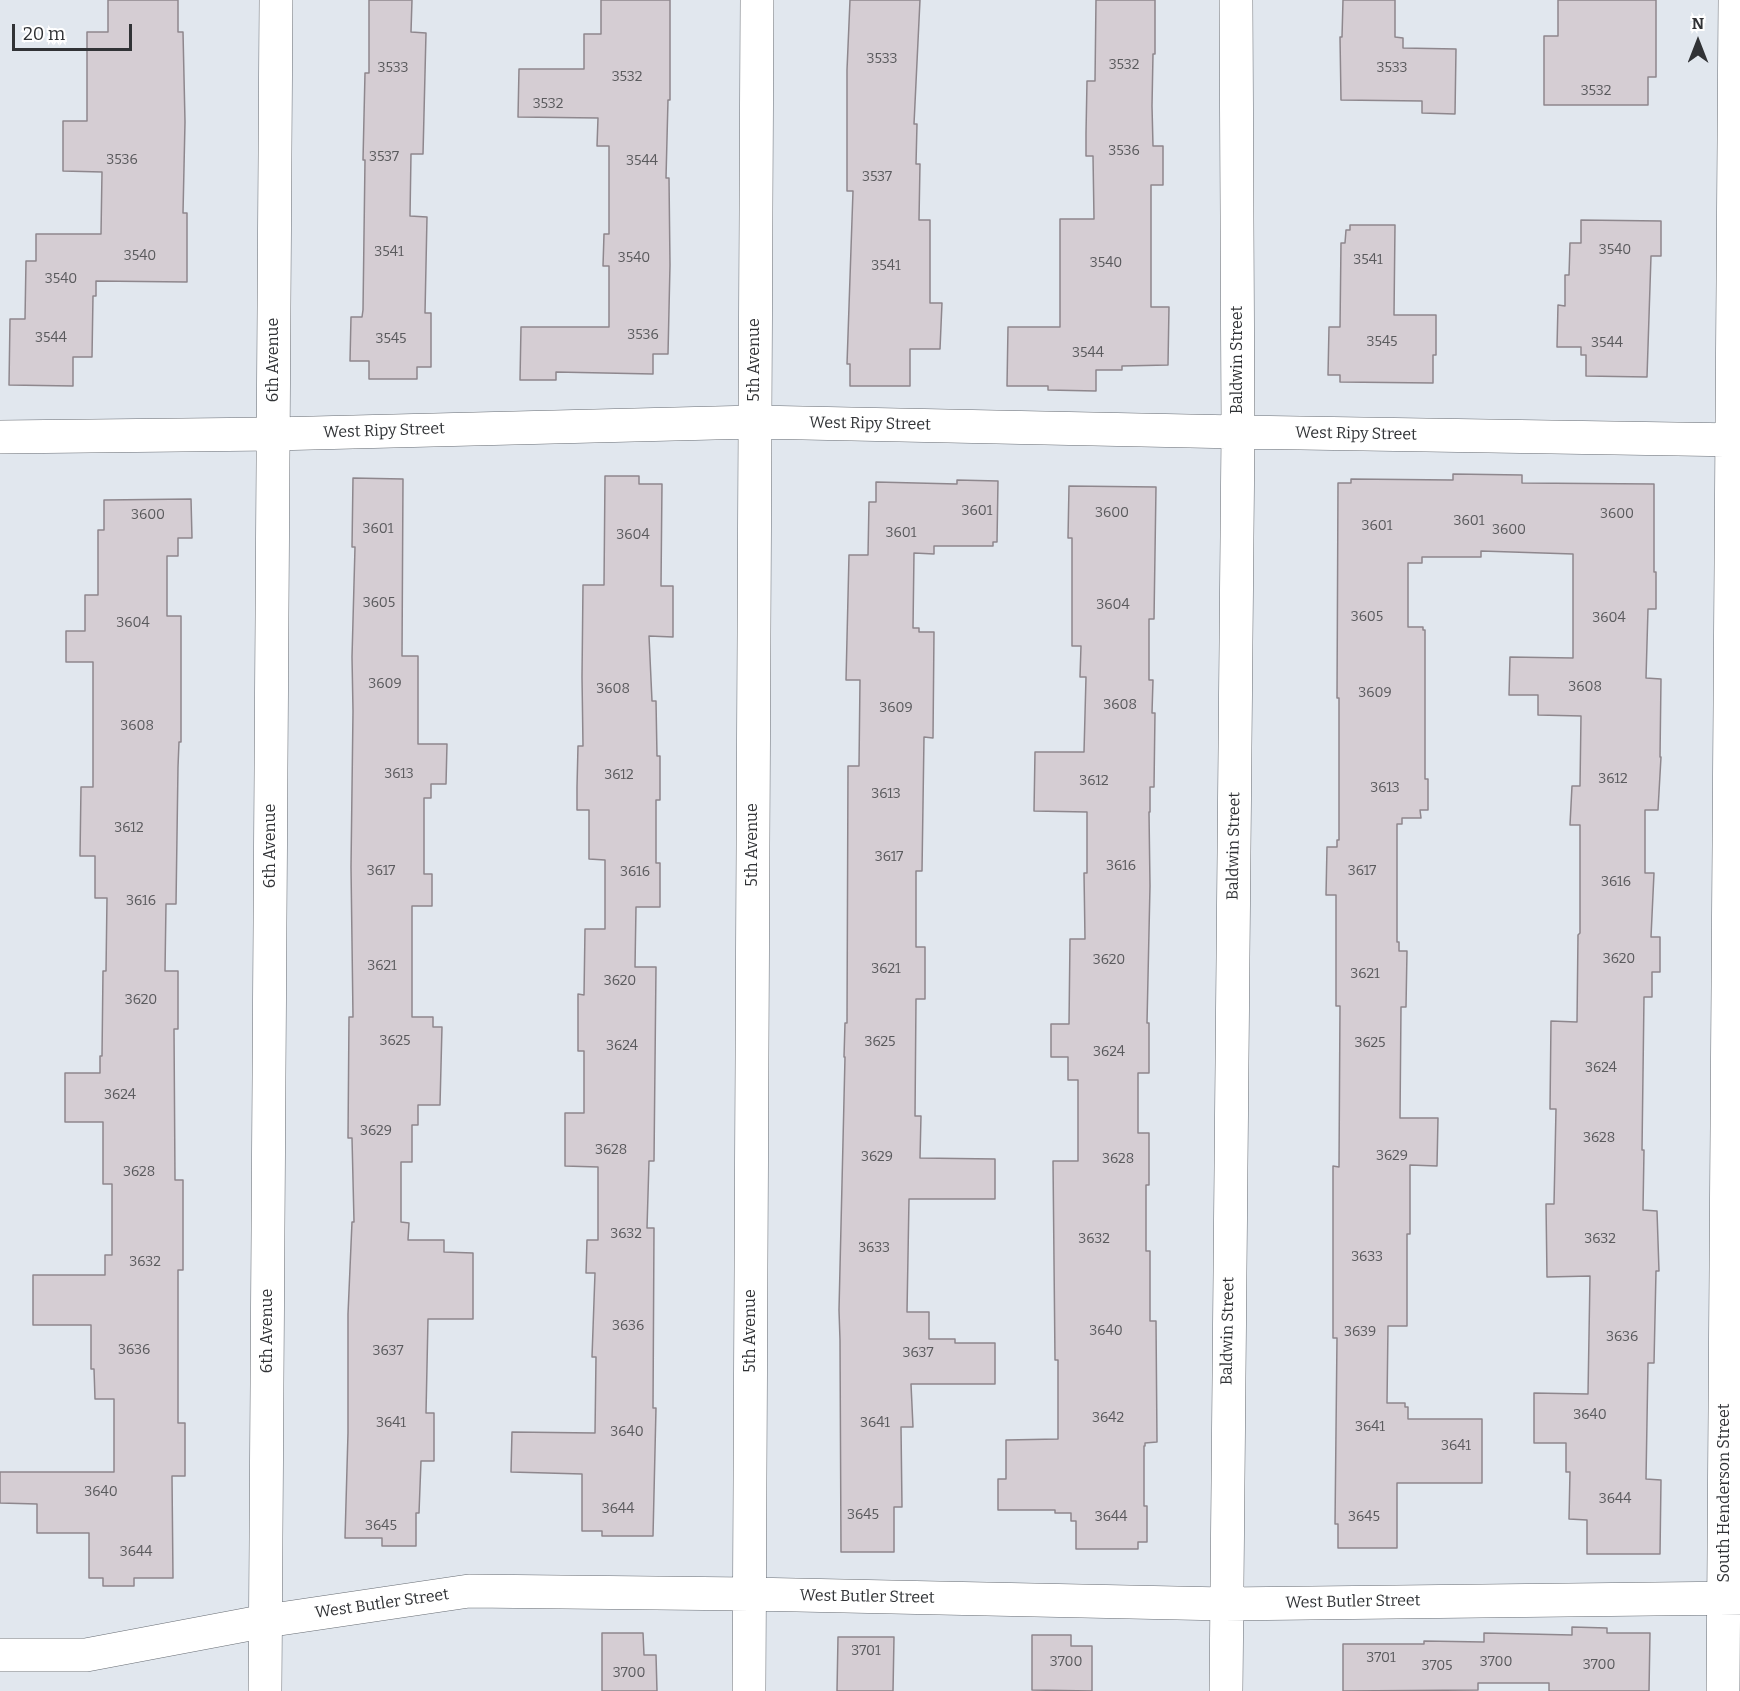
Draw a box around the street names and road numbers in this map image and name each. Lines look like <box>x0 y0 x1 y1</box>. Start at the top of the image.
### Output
street label: Baldwin Street <box>1228 306 1248 414</box>
street label: 6th Avenue <box>264 318 284 402</box>
street label: 5th Avenue <box>745 318 765 402</box>
street label: West Ripy Street <box>809 413 931 435</box>
street label: West Ripy Street <box>323 419 445 443</box>
street label: West Ripy Street <box>1295 423 1417 445</box>
street label: Baldwin Street <box>1223 792 1245 900</box>
street label: 5th Avenue <box>743 803 763 887</box>
street label: 6th Avenue <box>261 804 281 888</box>
street label: Baldwin Street <box>1217 1277 1239 1385</box>
street label: 6th Avenue <box>258 1289 278 1373</box>
street label: 5th Avenue <box>741 1289 761 1373</box>
street label: South Henderson Street <box>1715 1403 1735 1583</box>
street label: West Butler Street <box>314 1585 450 1623</box>
street label: West Butler Street <box>799 1586 935 1608</box>
street label: West Butler Street <box>1285 1591 1421 1613</box>

